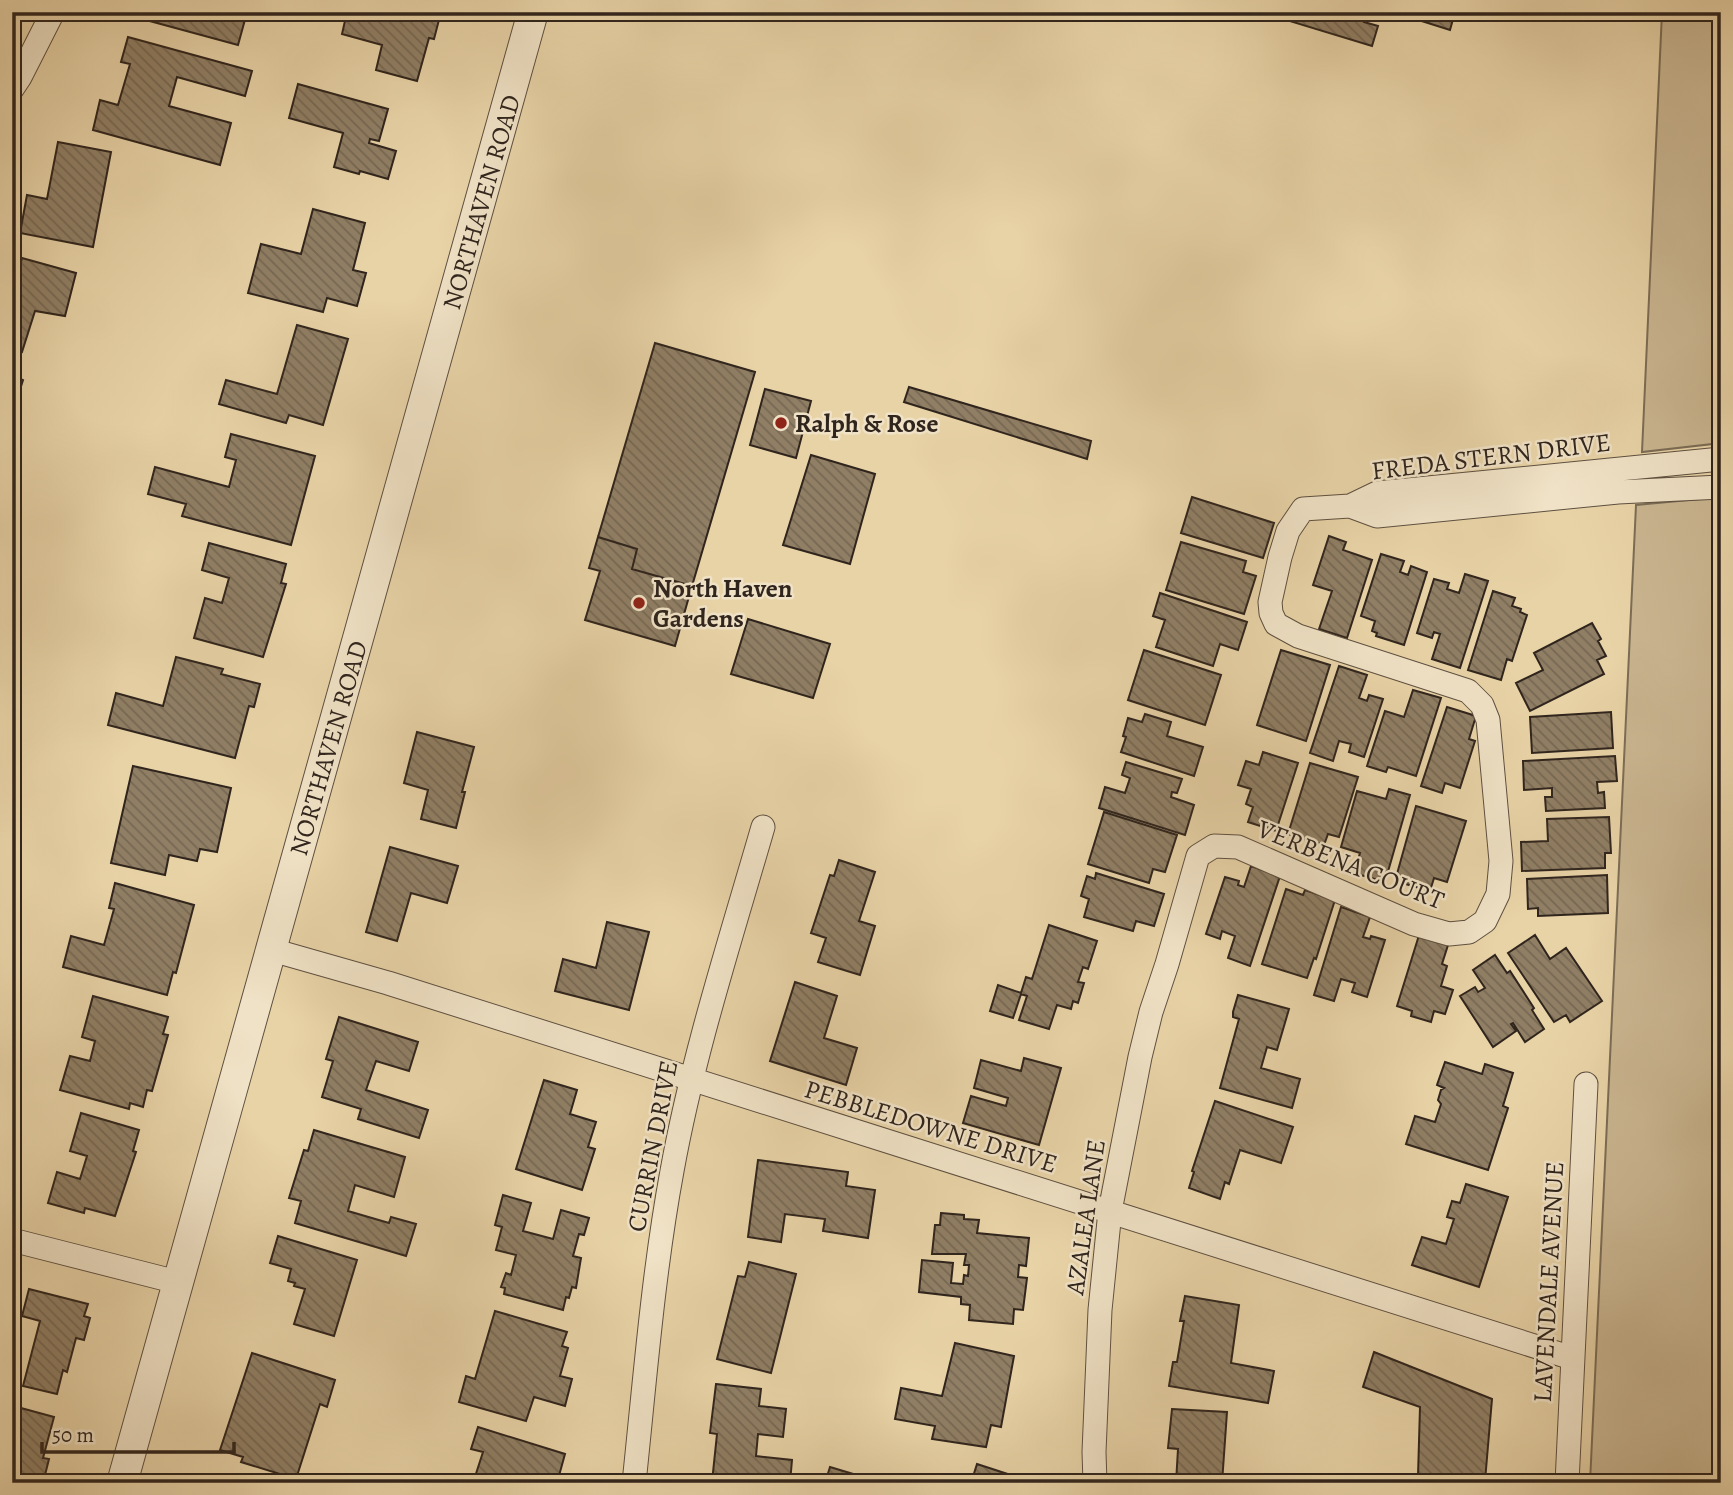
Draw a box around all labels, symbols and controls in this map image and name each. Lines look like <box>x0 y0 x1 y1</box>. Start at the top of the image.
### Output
street label: NORTHAVEN ROAD <box>434 91 529 314</box>
place label: Ralph & Rose <box>795 406 939 441</box>
marker: Ralph & Rose <box>773 415 789 431</box>
street label: FREDA STERN DRIVE <box>1369 424 1613 489</box>
place label: North Haven Gardens <box>653 571 793 636</box>
marker: North Haven Gardens <box>631 595 647 611</box>
street label: NORTHAVEN ROAD <box>281 637 376 860</box>
street label: VERBENA COURT <box>1251 811 1449 918</box>
street label: CURRIN DRIVE <box>619 1057 686 1235</box>
street label: PEBBLEDOWNE DRIVE <box>800 1071 1061 1182</box>
street label: AZALEA LANE <box>1057 1137 1114 1298</box>
street label: LAVENDALE AVENUE <box>1525 1161 1572 1403</box>
scale bar <box>42 1411 234 1455</box>
text: 50 m <box>52 1421 94 1449</box>

